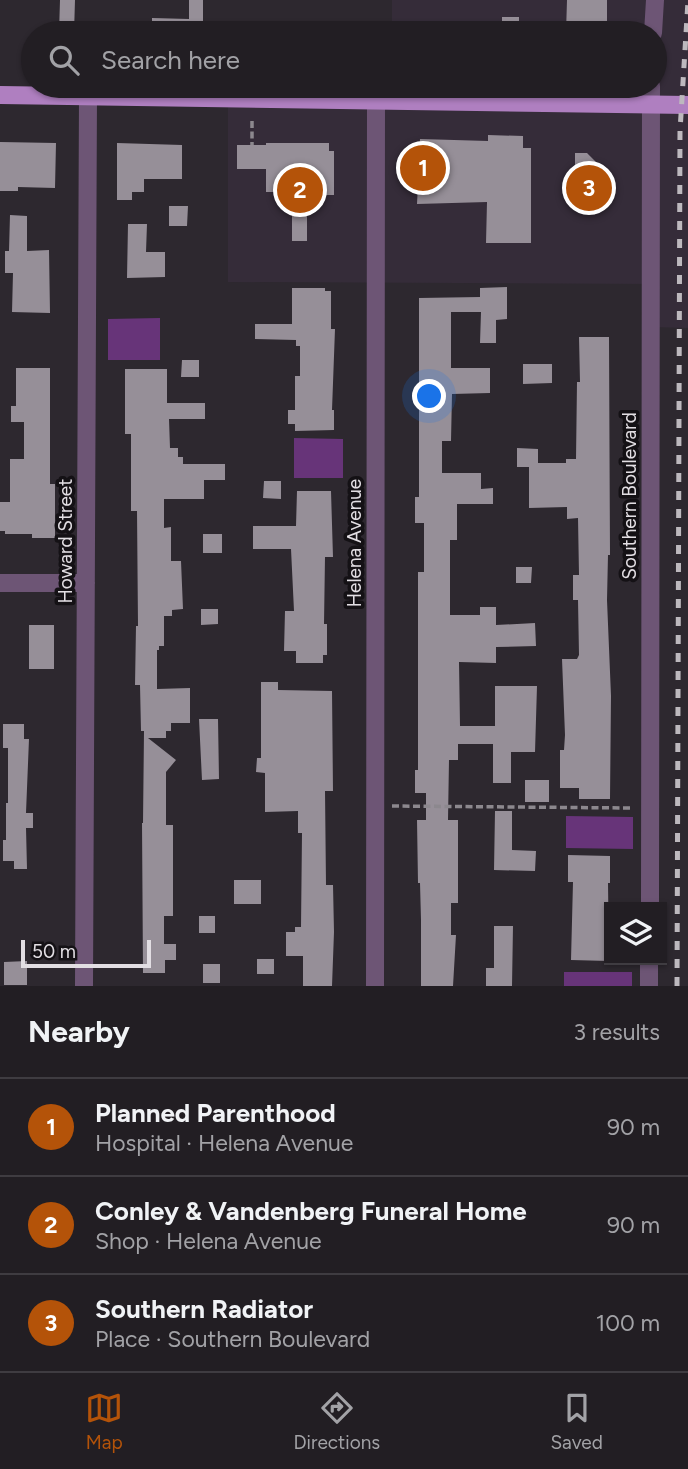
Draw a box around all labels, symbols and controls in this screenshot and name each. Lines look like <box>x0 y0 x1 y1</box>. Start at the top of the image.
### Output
search box <box>21 21 667 98</box>
icon: search <box>45 41 83 79</box>
text: Search here <box>101 44 240 76</box>
pin: 1 <box>400 142 446 194</box>
pin: 3 <box>566 162 612 214</box>
pin: 2 <box>277 164 323 216</box>
your location <box>412 379 446 413</box>
street label: Southern Boulevard <box>618 412 641 580</box>
street label: Howard Street <box>54 479 77 603</box>
street label: Helena Avenue <box>343 479 366 607</box>
map controls <box>604 902 667 965</box>
button: layers <box>604 902 667 965</box>
scale bar <box>21 937 150 969</box>
text: 50 m <box>32 940 76 963</box>
text: Nearby <box>28 1013 130 1050</box>
text: 3 results <box>573 1018 660 1046</box>
text: Planned Parenthood <box>95 1097 336 1129</box>
text: 1 <box>46 1113 56 1141</box>
text: 90 m <box>607 1113 660 1141</box>
text: Hospital · Helena Avenue <box>95 1129 353 1157</box>
text: Conley & Vandenberg Funeral Home <box>95 1195 527 1227</box>
text: 2 <box>44 1211 58 1239</box>
text: 90 m <box>607 1211 660 1239</box>
text: Shop · Helena Avenue <box>95 1227 322 1255</box>
text: Southern Radiator <box>95 1293 313 1325</box>
text: 3 <box>45 1309 57 1337</box>
text: 100 m <box>596 1309 660 1337</box>
text: Place · Southern Boulevard <box>95 1325 370 1353</box>
tab: Map <box>85 1389 123 1454</box>
tab: Directions <box>293 1389 380 1454</box>
tab: Saved <box>550 1389 603 1454</box>

